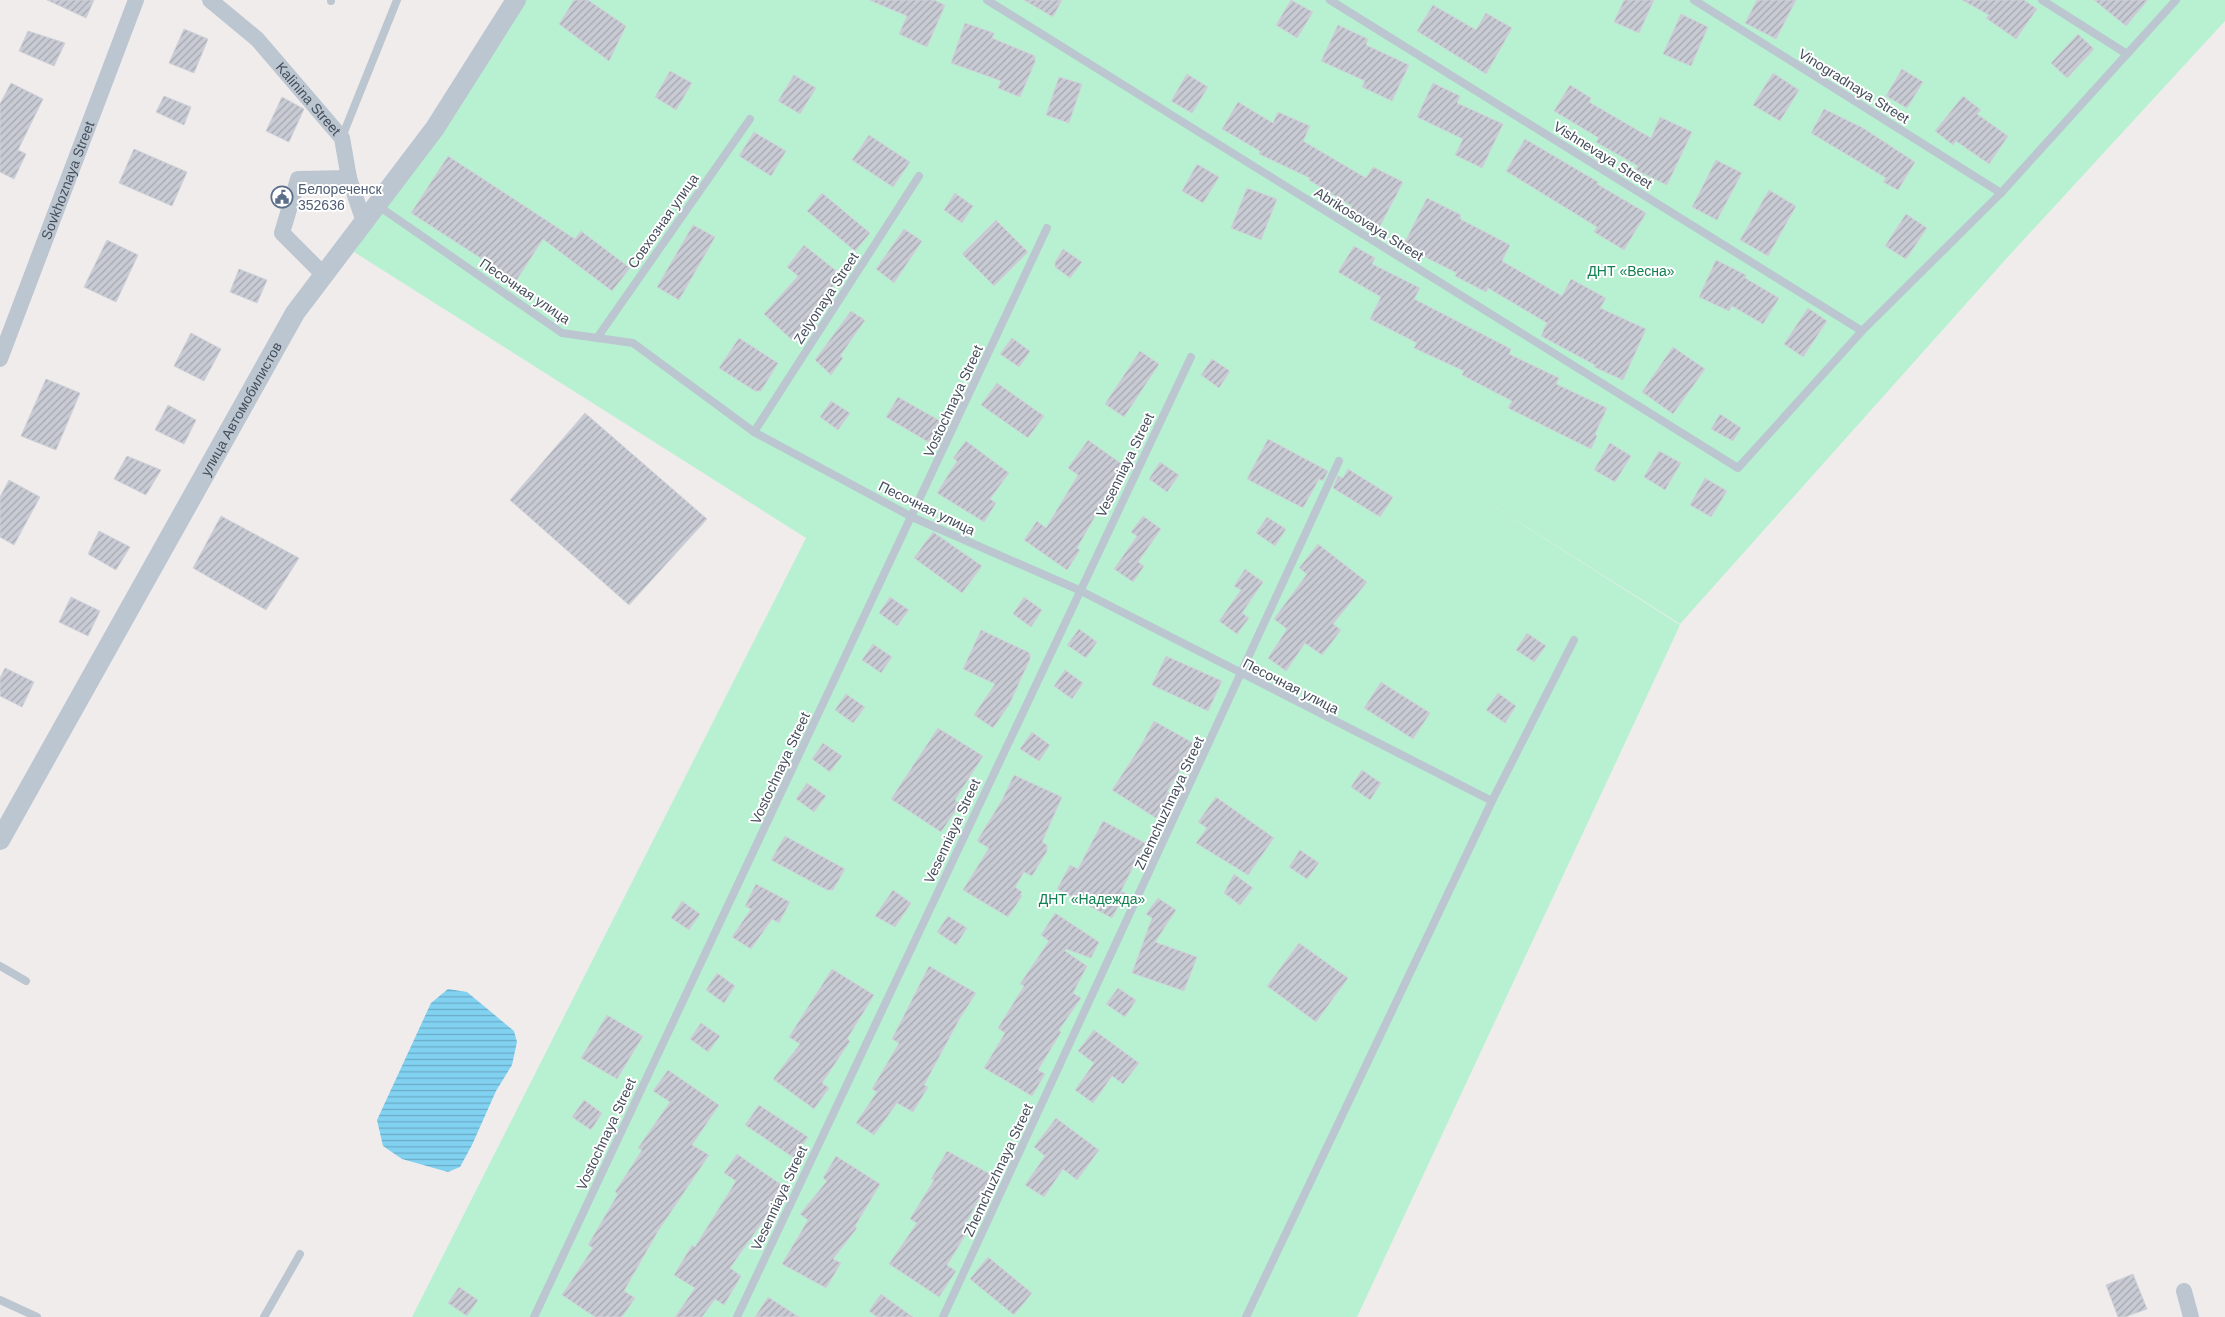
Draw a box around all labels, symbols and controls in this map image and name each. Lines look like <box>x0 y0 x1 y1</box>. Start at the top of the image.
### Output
street label: Vinogradnaya Street <box>1796 45 1912 127</box>
street label: Kalinina Street <box>273 59 344 139</box>
street label: Vishnevaya Street <box>1551 118 1655 192</box>
street label: Sovkhoznaya Street <box>38 119 97 242</box>
street label: Совхозная улица <box>624 170 702 271</box>
place label: Белореченск 352636 <box>298 181 383 213</box>
street label: Abrikosovaya Street <box>1312 184 1426 264</box>
public building icon: Белореченск 352636 <box>270 185 294 209</box>
street label: Zelyonaya Street <box>790 249 862 347</box>
street label: Песочная улица <box>477 255 573 327</box>
park label: ДНТ «Весна» <box>1587 263 1675 279</box>
street label: улица Автомобилистов <box>197 339 285 479</box>
street label: Vostochnaya Street <box>920 343 986 459</box>
street label: Vesenniaya Street <box>1093 410 1157 520</box>
street label: Песочная улица <box>876 478 978 538</box>
street label: Песочная улица <box>1240 655 1342 717</box>
street label: Vostochnaya Street <box>747 710 813 826</box>
street label: Zhemchuzhnaya Street <box>1131 734 1207 872</box>
street label: Vesenniaya Street <box>921 776 983 886</box>
park label: ДНТ «Надежда» <box>1039 891 1146 907</box>
street label: Vostochnaya Street <box>573 1076 639 1192</box>
street label: Zhemchuzhnaya Street <box>960 1101 1036 1239</box>
street label: Vesenniaya Street <box>748 1143 810 1253</box>

